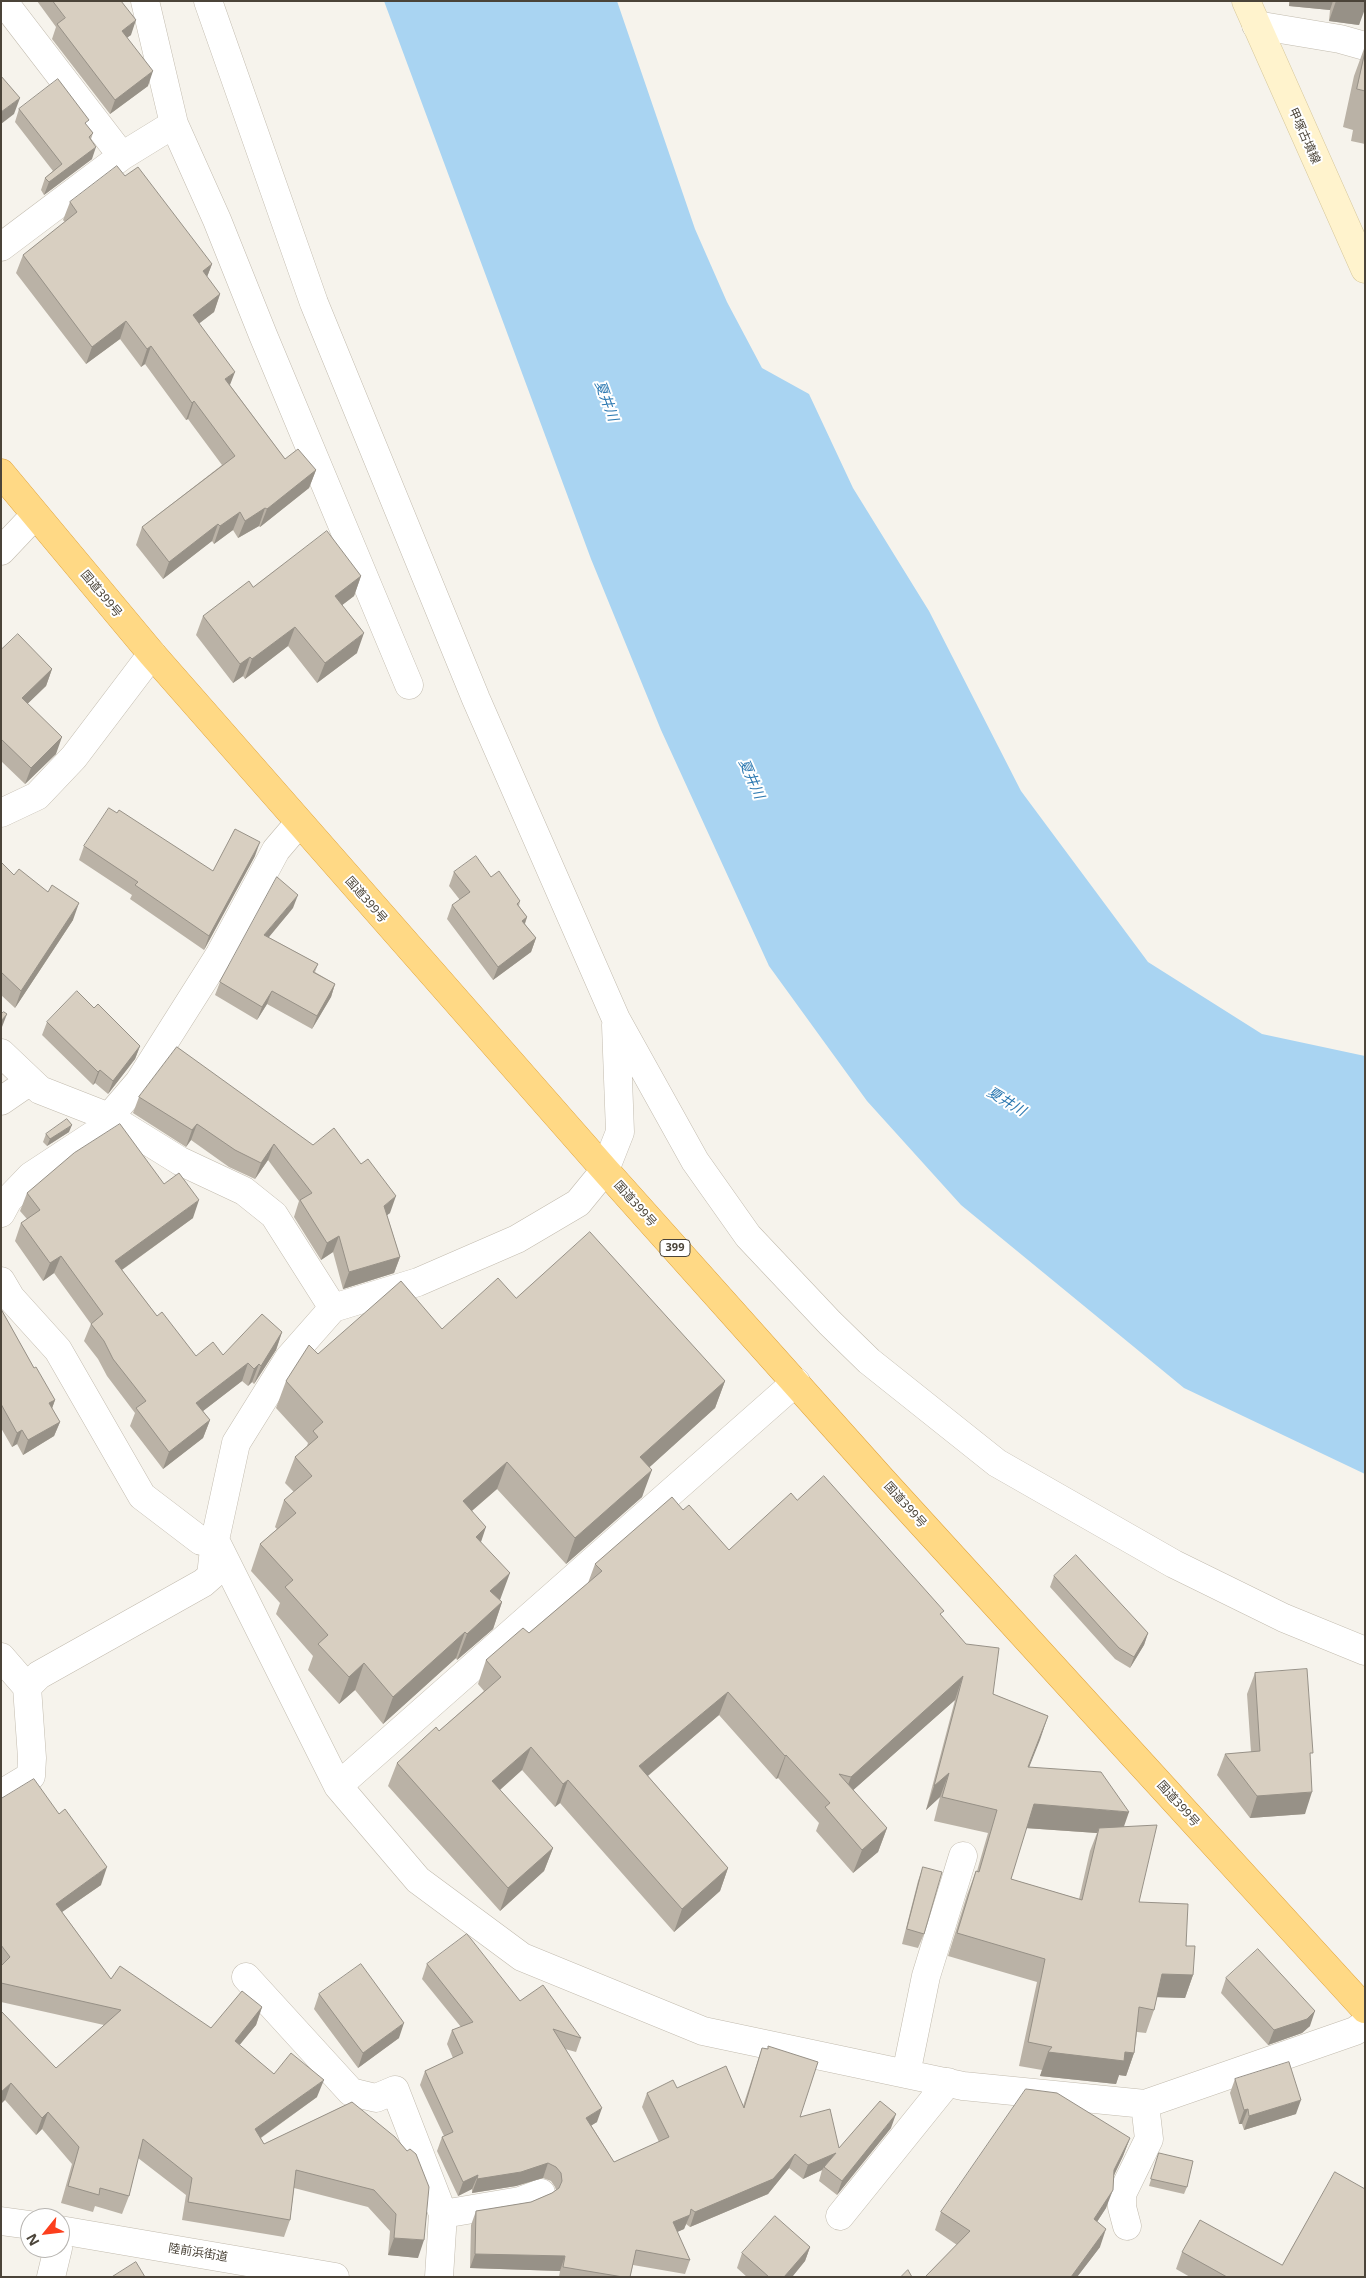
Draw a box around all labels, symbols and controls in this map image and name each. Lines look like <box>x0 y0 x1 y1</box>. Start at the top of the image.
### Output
street label: 甲塚古墳線 <box>1285 106 1323 166</box>
water label: 夏井川 <box>591 378 621 424</box>
street label: 国道399号 <box>77 568 125 620</box>
water label: 夏井川 <box>735 756 767 802</box>
street label: 国道399号 <box>342 874 390 926</box>
water label: 夏井川 <box>984 1084 1028 1120</box>
street label: 国道399号 <box>611 1178 659 1230</box>
road number: 399 <box>660 1240 690 1256</box>
street label: 国道399号 <box>881 1479 929 1531</box>
street label: 国道399号 <box>1154 1778 1202 1830</box>
north arrow <box>20 2208 70 2258</box>
text: N <box>21 2230 43 2250</box>
street label: 陸前浜街道 <box>167 2241 229 2265</box>

